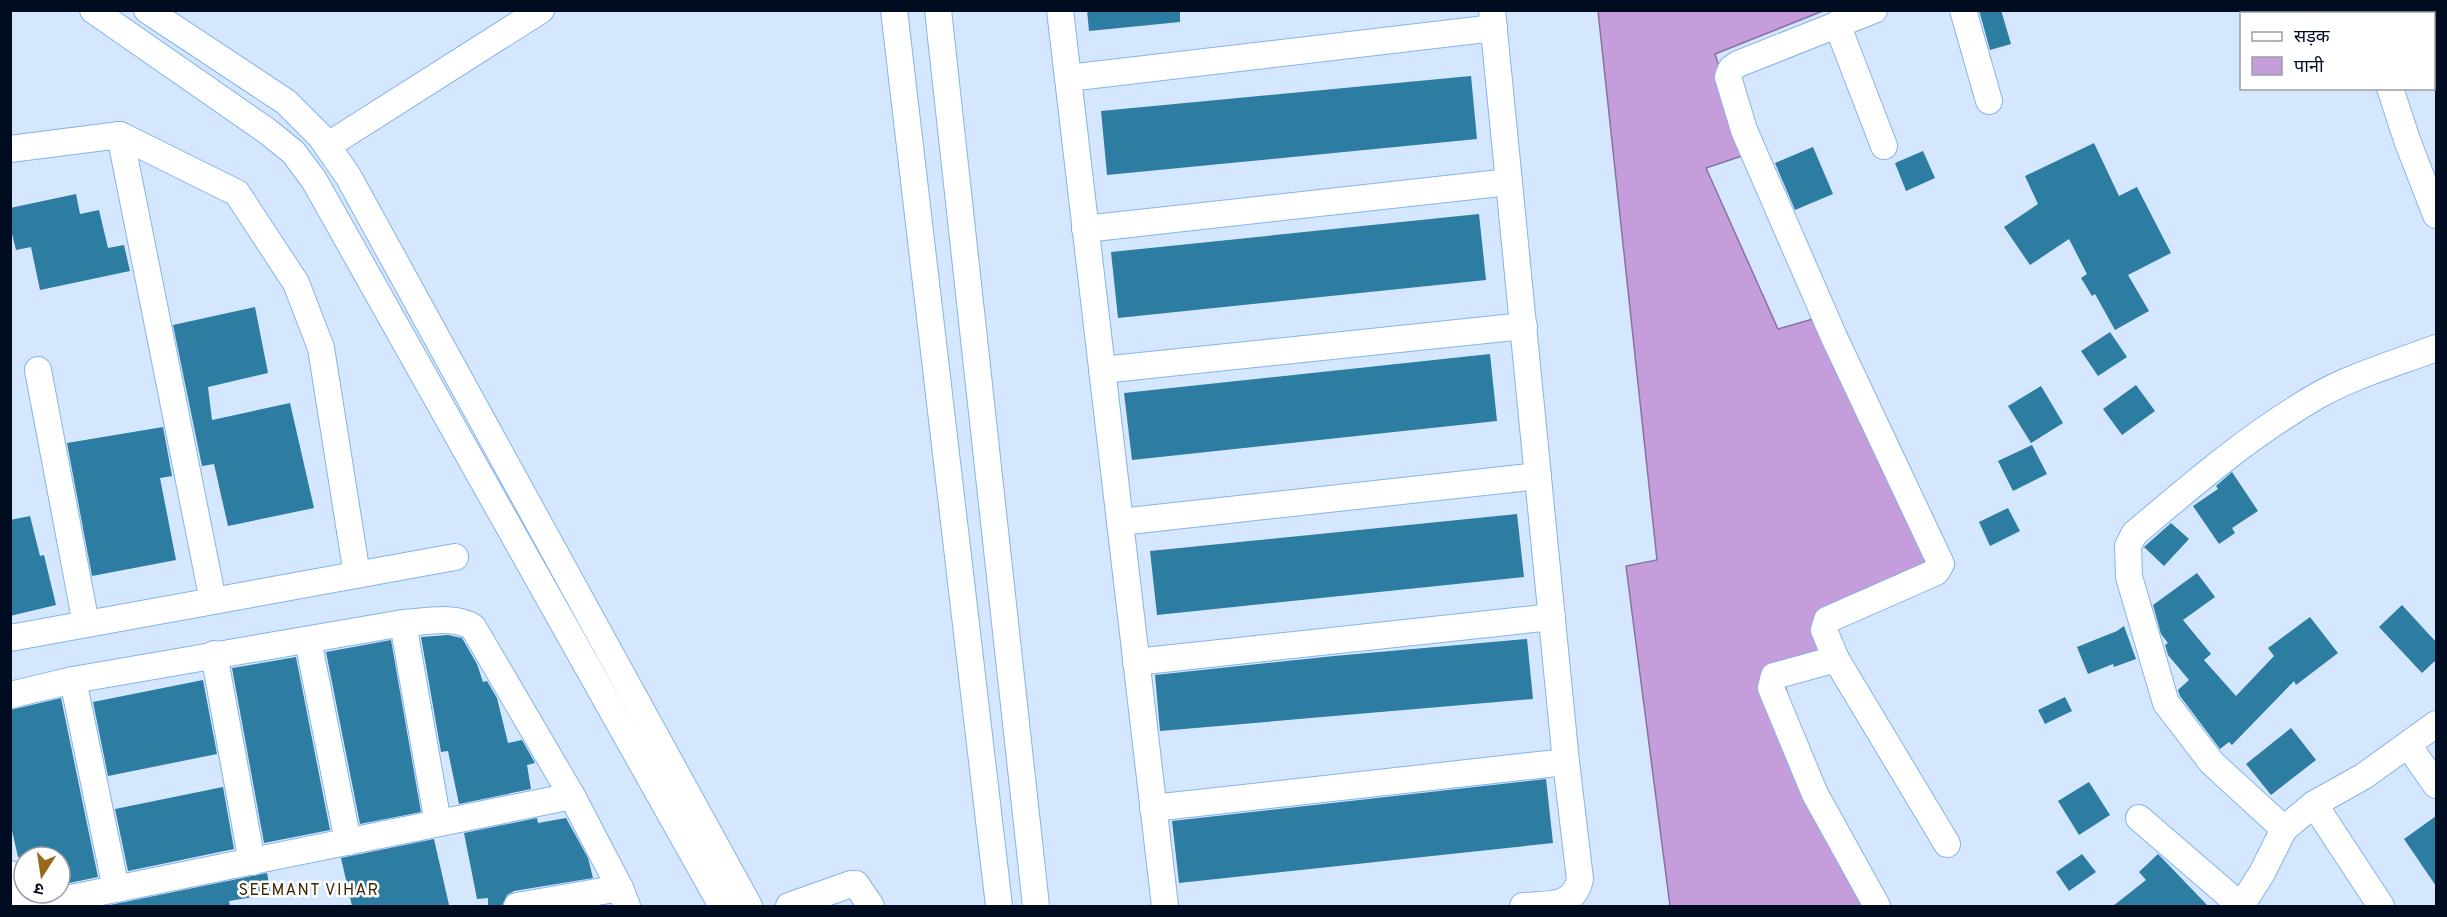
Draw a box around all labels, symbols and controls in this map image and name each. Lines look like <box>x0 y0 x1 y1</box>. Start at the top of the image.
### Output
legend <box>2240 12 2435 90</box>
text: सड़क <box>2294 26 2331 49</box>
text: पानी <box>2294 56 2324 79</box>
north arrow <box>12 845 72 905</box>
text: उ <box>32 877 46 898</box>
district label: SEEMANT VIHAR <box>238 881 380 901</box>

